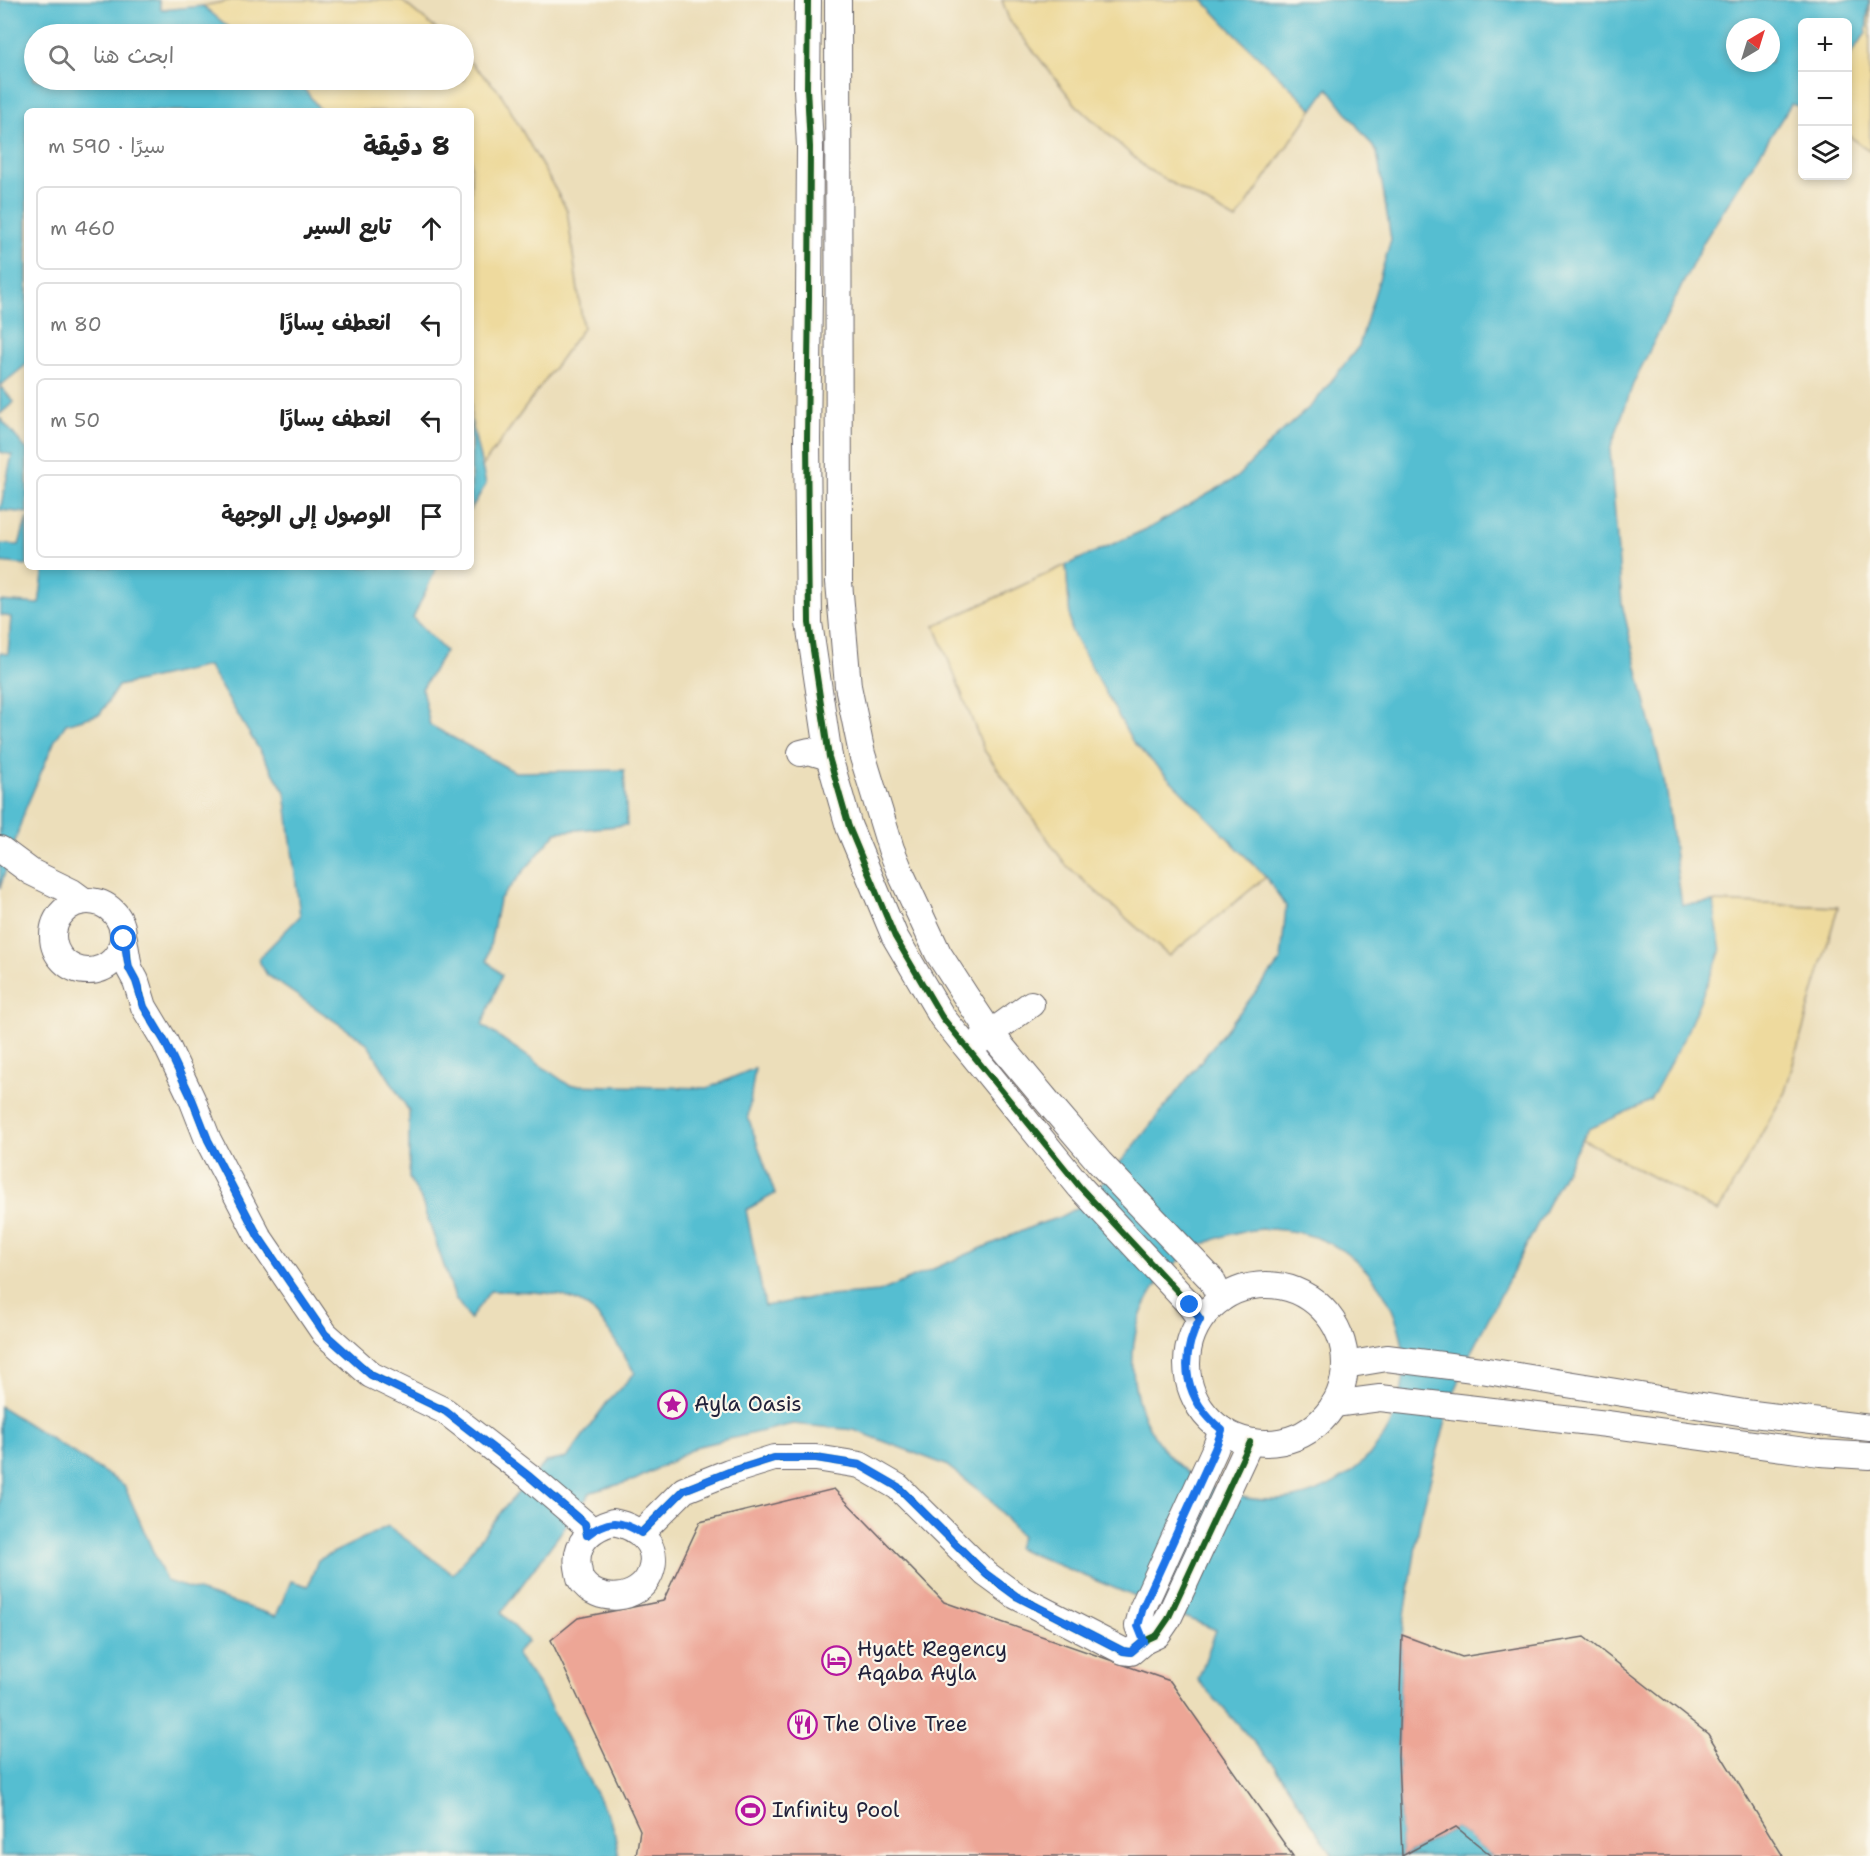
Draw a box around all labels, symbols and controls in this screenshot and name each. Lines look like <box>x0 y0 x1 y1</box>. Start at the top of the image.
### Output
north arrow <box>1726 18 1780 72</box>
map controls <box>1798 18 1852 180</box>
button: + <box>1798 18 1852 72</box>
search box <box>24 24 474 90</box>
icon: search <box>45 41 78 74</box>
text: ابحث هنا <box>93 41 174 70</box>
button: − <box>1798 72 1852 126</box>
button: layers <box>1798 126 1852 180</box>
text: 8 دقيقة <box>363 128 450 163</box>
text: سيرًا · 590 m <box>48 133 165 159</box>
text: تابع السير <box>305 212 391 241</box>
icon: ahead <box>415 212 448 245</box>
text: 460 m <box>50 215 115 241</box>
text: انعطف يسارًا <box>279 308 391 337</box>
icon: left <box>415 308 448 341</box>
text: 80 m <box>50 311 102 337</box>
text: انعطف يسارًا <box>279 404 391 433</box>
icon: left <box>415 404 448 437</box>
text: 50 m <box>50 407 100 433</box>
text: الوصول إلى الوجهة <box>221 500 391 529</box>
icon: arrive <box>415 500 448 533</box>
route start <box>110 925 136 951</box>
route end <box>1176 1291 1202 1317</box>
place icon: Ayla Oasis <box>657 1388 689 1420</box>
place label: Ayla Oasis <box>694 1390 802 1418</box>
place label: Hyatt Regency Aqaba Ayla <box>857 1635 1007 1687</box>
hotel icon: Hyatt Regency Aqaba Ayla <box>820 1645 852 1677</box>
restaurant icon: The Olive Tree <box>786 1708 818 1740</box>
place label: The Olive Tree <box>823 1710 968 1738</box>
sports icon: Infinity Pool <box>735 1794 767 1826</box>
place label: Infinity Pool <box>772 1796 900 1824</box>

